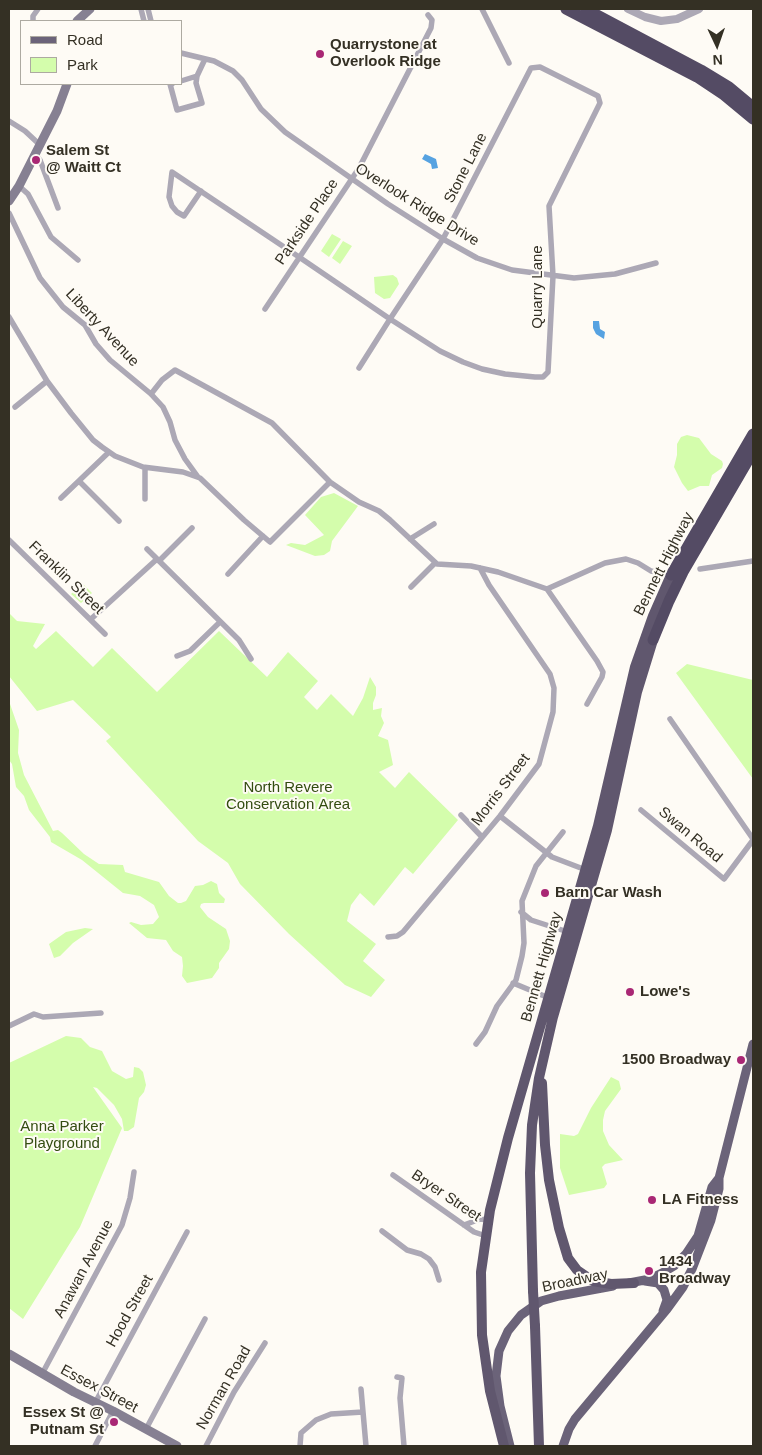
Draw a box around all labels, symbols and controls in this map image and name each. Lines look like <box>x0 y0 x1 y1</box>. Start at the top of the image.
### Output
legend <box>20 20 182 85</box>
north arrow <box>692 20 742 70</box>
text: Road <box>67 31 103 48</box>
place label: Quarrystone at Overlook Ridge <box>330 36 441 71</box>
marker: Quarrystone at Overlook Ridge <box>314 48 326 60</box>
text: N <box>712 52 723 68</box>
text: Park <box>67 56 98 73</box>
street label: Stone Lane <box>441 130 491 206</box>
place label: Salem St @ Waitt Ct <box>46 142 121 177</box>
marker: Salem St @ Waitt Ct <box>30 154 42 166</box>
street label: Overlook Ridge Drive <box>352 160 482 250</box>
street label: Parkside Place <box>272 175 342 269</box>
street label: Quarry Lane <box>529 245 547 329</box>
street label: Liberty Avenue <box>61 285 143 371</box>
street label: Bennett Highway <box>630 509 698 619</box>
street label: Franklin Street <box>25 538 107 618</box>
street label: Morris Street <box>468 750 534 830</box>
park label: North Revere Conservation Area <box>226 779 350 814</box>
street label: Swan Road <box>655 803 725 867</box>
place label: Barn Car Wash <box>555 884 662 902</box>
marker: Barn Car Wash <box>539 887 551 899</box>
street label: Bennett Highway <box>518 910 566 1024</box>
place label: Lowe's <box>640 983 690 1001</box>
marker: Lowe's <box>624 986 636 998</box>
place label: 1500 Broadway <box>622 1051 731 1069</box>
marker: 1500 Broadway <box>735 1054 747 1066</box>
park label: Anna Parker Playground <box>20 1118 104 1153</box>
street label: Bryer Street <box>408 1166 484 1226</box>
place label: LA Fitness <box>662 1191 739 1209</box>
marker: LA Fitness <box>646 1194 658 1206</box>
street label: Anawan Avenue <box>50 1217 118 1321</box>
place label: 1434 Broadway <box>659 1253 731 1288</box>
street label: Broadway <box>541 1265 609 1297</box>
marker: 1434 Broadway <box>643 1265 655 1277</box>
street label: Hood Street <box>103 1272 157 1350</box>
street label: Norman Road <box>193 1343 255 1433</box>
street label: Essex Street <box>57 1361 141 1417</box>
place label: Essex St @ Putnam St <box>23 1404 104 1439</box>
marker: Essex St @ Putnam St <box>108 1416 120 1428</box>

